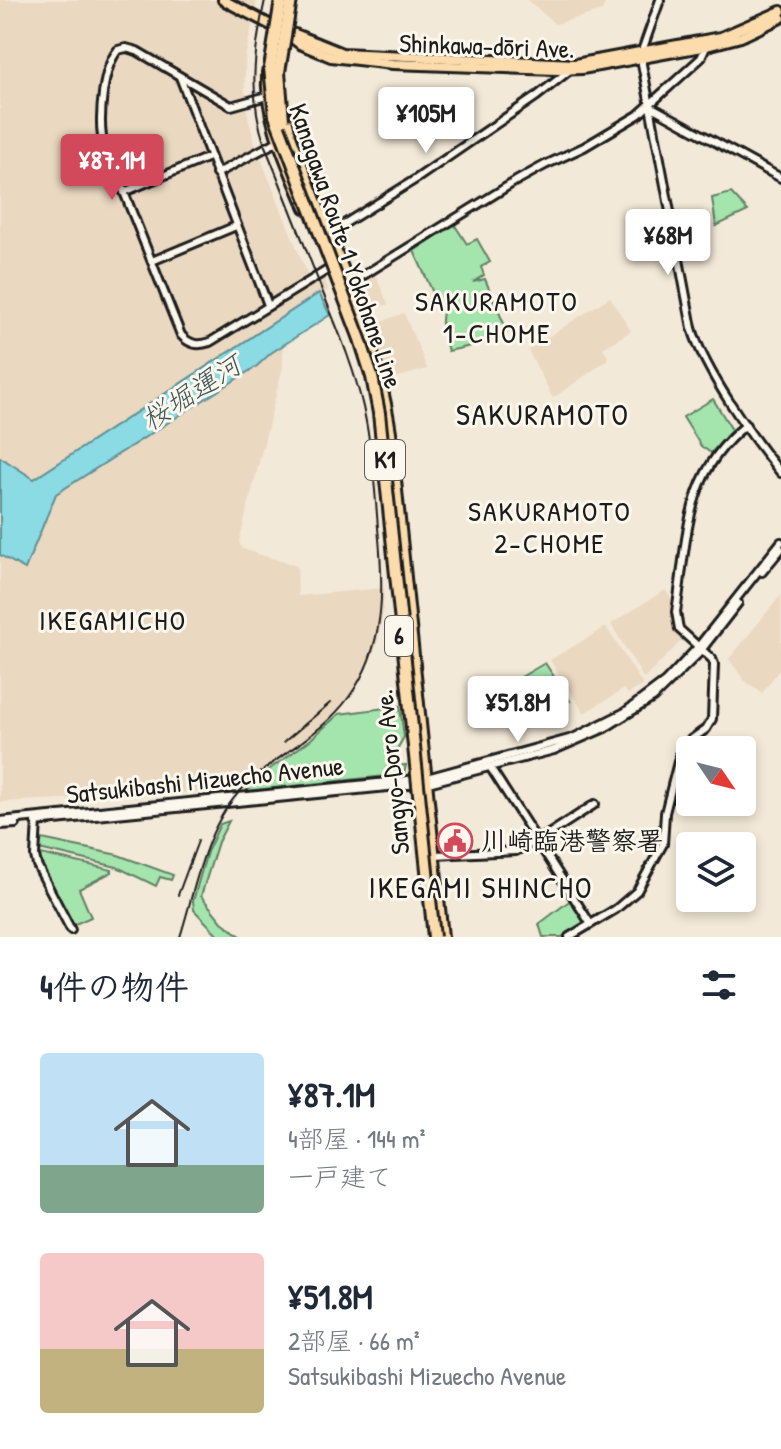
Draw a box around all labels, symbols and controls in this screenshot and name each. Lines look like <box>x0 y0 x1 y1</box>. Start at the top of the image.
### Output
street label: Shinkawa-dōri Ave. <box>399 25 575 66</box>
pin: ¥105M <box>370 87 482 155</box>
text: ¥105M <box>396 95 456 130</box>
street label: Kanagawa Route 1 Yokohane Line <box>281 99 412 393</box>
pin: ¥87.1M <box>47 134 177 202</box>
text: ¥87.1M <box>79 142 145 177</box>
pin: ¥68M <box>621 209 715 277</box>
text: ¥68M <box>643 217 693 252</box>
district label: SAKURAMOTO 1-CHOME <box>415 282 579 352</box>
water label: 桜堀運河 <box>134 343 252 438</box>
district label: SAKURAMOTO <box>456 394 630 434</box>
road number: K1 <box>365 440 405 480</box>
district label: SAKURAMOTO 2-CHOME <box>468 492 632 562</box>
district label: IKEGAMICHO <box>39 601 187 639</box>
road number: 6 <box>385 616 413 656</box>
pin: ¥51.8M <box>453 676 583 744</box>
text: ¥51.8M <box>486 684 550 719</box>
street label: Sangyo-Doro Ave. <box>365 688 418 856</box>
north arrow <box>676 736 756 816</box>
map controls <box>676 736 756 912</box>
street label: Satsukibashi Mizuecho Avenue <box>65 748 345 811</box>
public building icon: 川崎臨港警察署 <box>436 822 474 860</box>
place label: 川崎臨港警察署 <box>481 823 663 858</box>
button: layers <box>676 832 756 912</box>
district label: IKEGAMI SHINCHO <box>369 867 593 907</box>
icon: filters <box>697 963 741 1007</box>
text: 4件の物件 <box>40 964 189 1010</box>
text: ¥87.1M <box>288 1072 375 1118</box>
icon: home <box>104 1085 200 1181</box>
text: 4部屋 · 144 m² <box>288 1121 426 1156</box>
text: 一戸建て <box>288 1159 392 1194</box>
text: ¥51.8M <box>288 1274 373 1320</box>
icon: home <box>104 1285 200 1381</box>
text: 2部屋 · 66 m² <box>288 1323 420 1358</box>
text: Satsukibashi Mizuecho Avenue <box>288 1358 566 1393</box>

